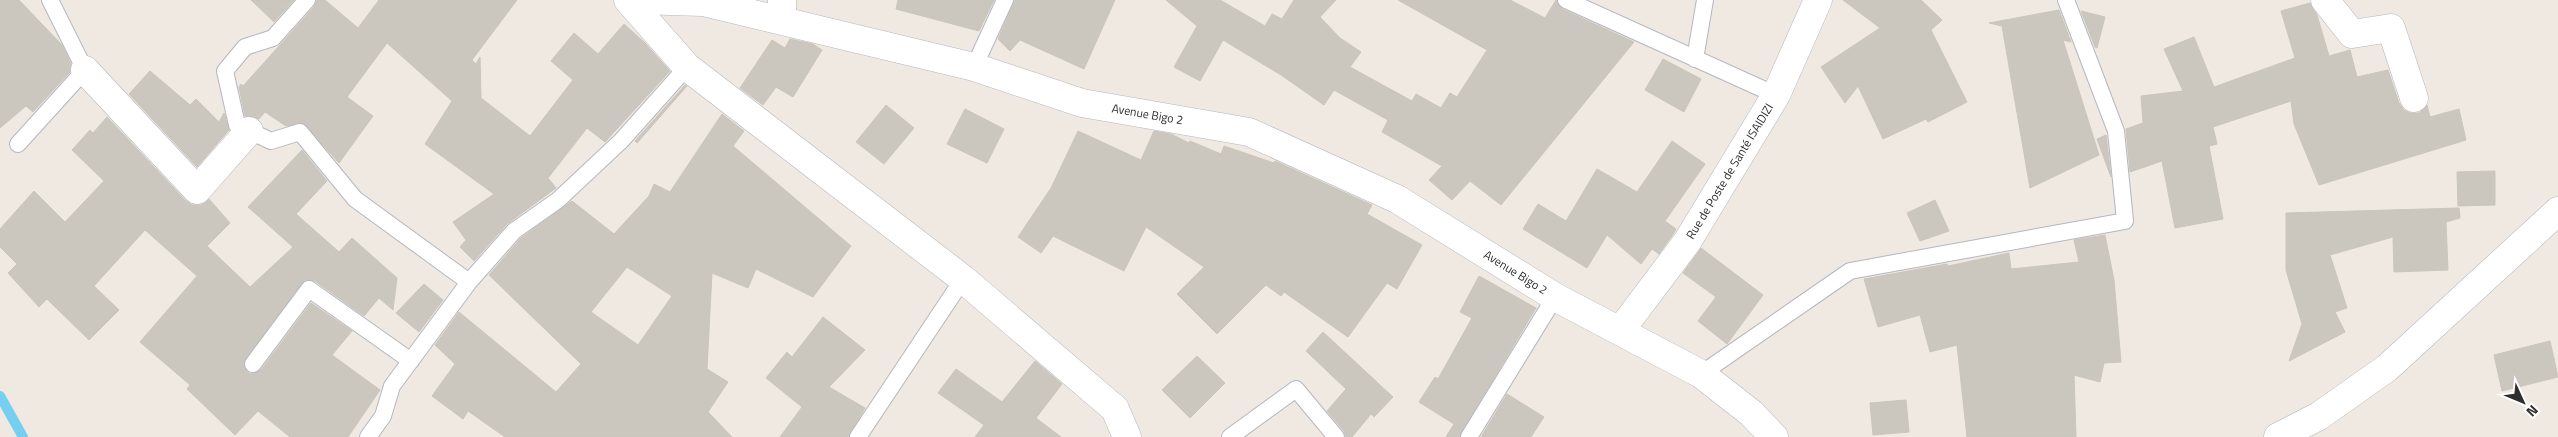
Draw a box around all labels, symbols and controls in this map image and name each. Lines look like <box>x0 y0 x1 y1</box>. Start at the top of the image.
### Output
street label: Avenue Bigo 2 <box>1110 98 1185 129</box>
street label: Rue de Poste de Santé ISAIDIZI <box>1681 99 1778 243</box>
street label: Avenue Bigo 2 <box>1480 245 1551 299</box>
north arrow <box>2498 377 2548 427</box>
text: N <box>2522 401 2544 422</box>

